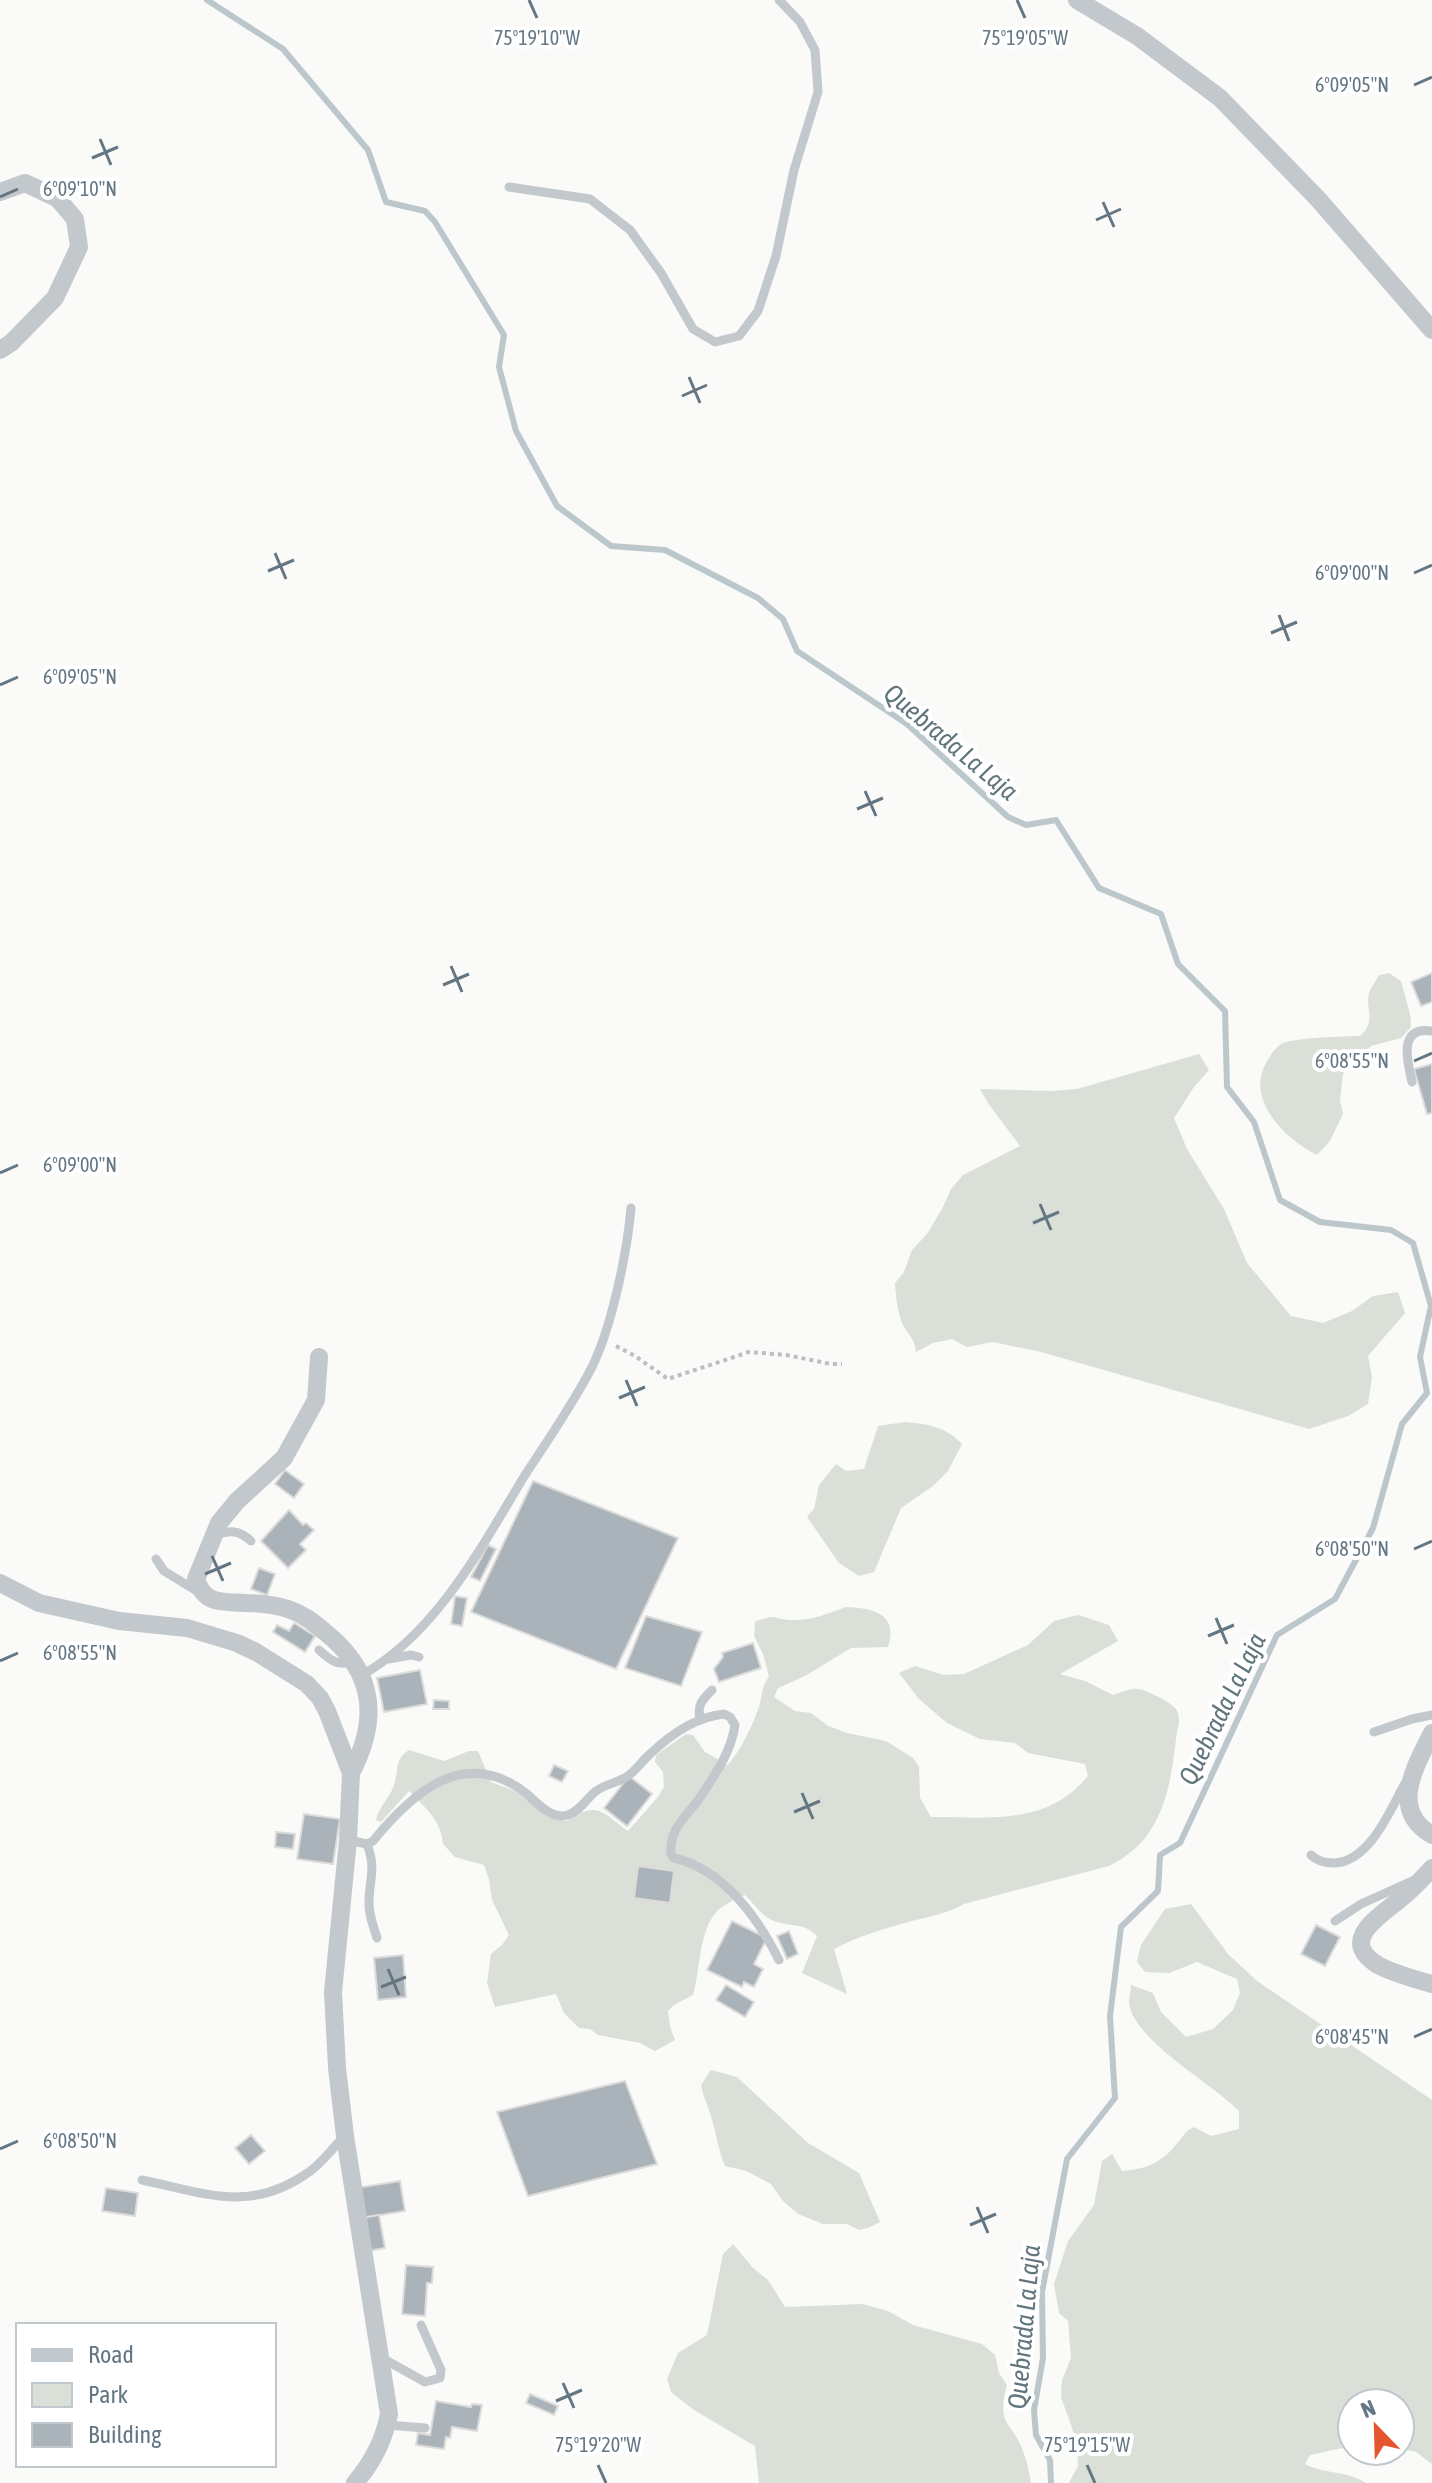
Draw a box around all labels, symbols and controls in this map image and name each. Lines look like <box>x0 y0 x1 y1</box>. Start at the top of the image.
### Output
text: 75°19'10"W <box>494 26 581 49</box>
text: 75°19'05"W <box>982 26 1069 49</box>
text: 6°09'05"N <box>1315 73 1389 96</box>
text: 6°09'10"N <box>43 177 117 200</box>
text: 6°09'00"N <box>1315 561 1389 584</box>
text: 6°09'05"N <box>43 665 117 688</box>
water label: Quebrada La Laja <box>878 678 1024 806</box>
text: 6°08'55"N <box>1315 1049 1389 1072</box>
text: 6°09'00"N <box>43 1153 117 1176</box>
text: 6°08'50"N <box>1315 1537 1389 1560</box>
water label: Quebrada La Laja <box>1172 1628 1272 1790</box>
text: 6°08'55"N <box>43 1641 117 1664</box>
text: 6°08'45"N <box>1315 2025 1389 2048</box>
text: 6°08'50"N <box>43 2129 117 2152</box>
water label: Quebrada La Laja <box>1002 2244 1046 2410</box>
legend <box>16 2323 276 2467</box>
text: Road <box>88 2341 134 2368</box>
text: Park <box>88 2381 129 2408</box>
north arrow <box>1336 2387 1416 2467</box>
text: N <box>1357 2394 1379 2423</box>
text: Building <box>88 2421 162 2448</box>
text: 75°19'20"W <box>555 2433 642 2456</box>
text: 75°19'15"W <box>1044 2433 1131 2456</box>

